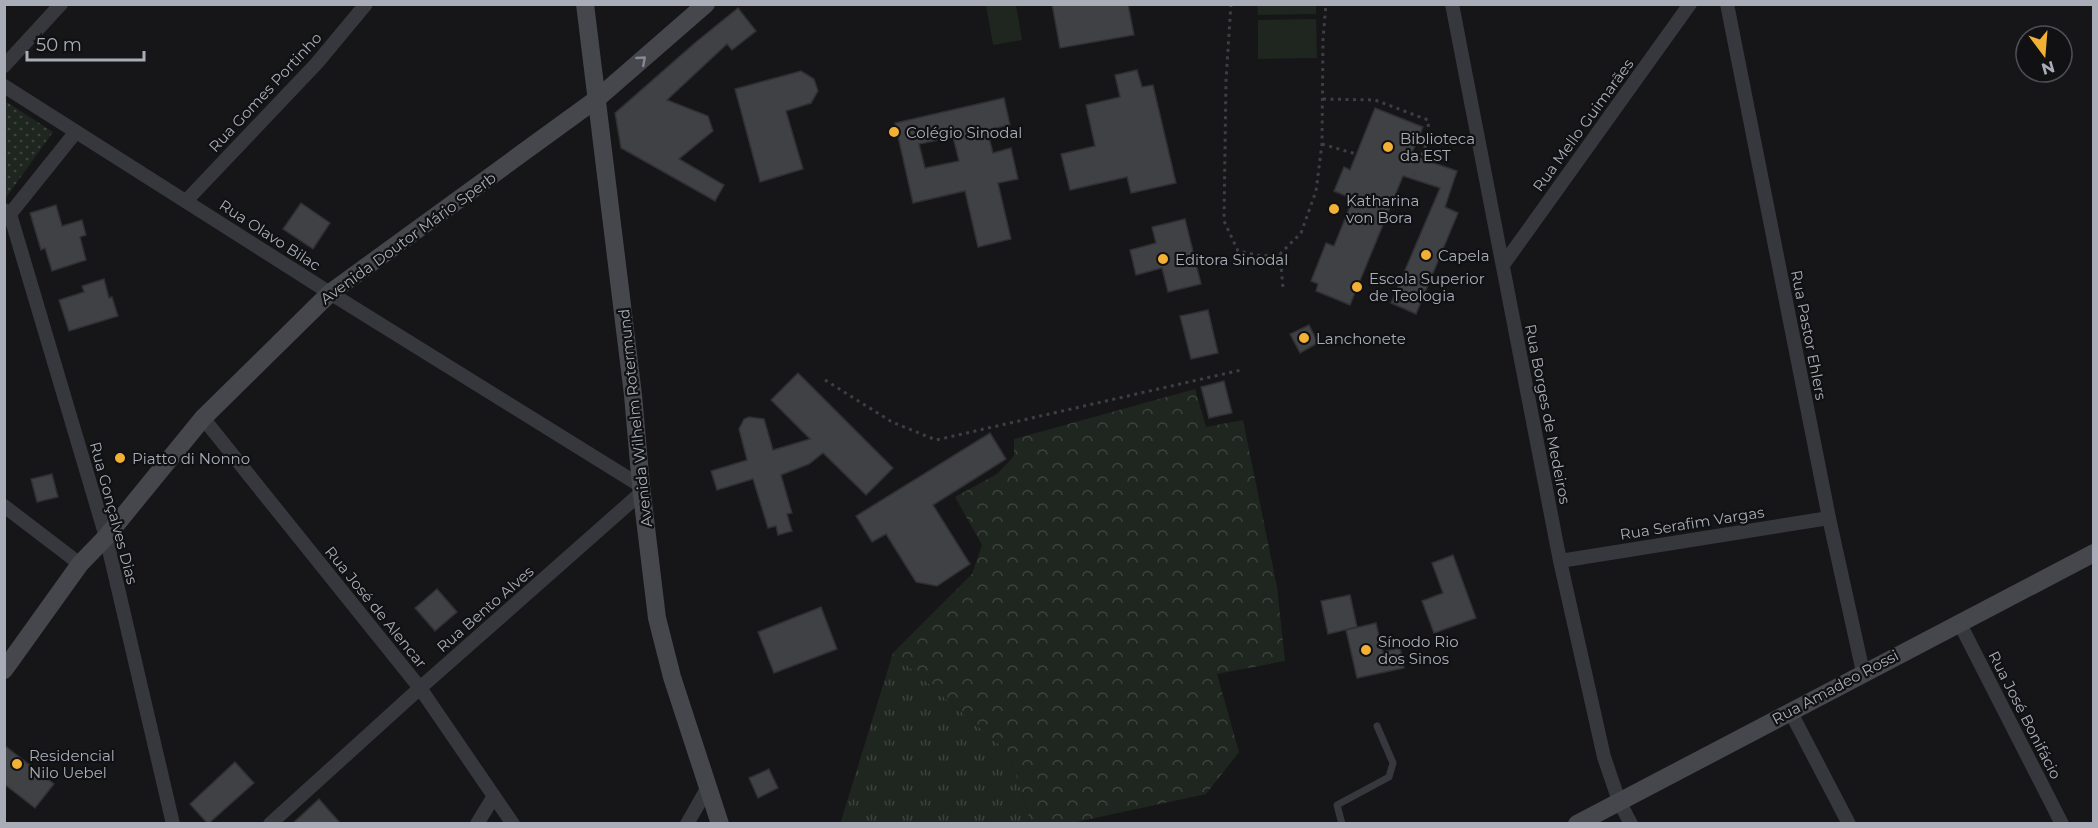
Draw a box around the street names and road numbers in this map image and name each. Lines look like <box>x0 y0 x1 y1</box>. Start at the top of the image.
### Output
street label: Rua Gomes Portinho <box>205 28 325 156</box>
street label: Rua Mello Guimarães <box>1528 55 1638 195</box>
street label: Avenida Doutor Mário Sperb <box>316 168 500 308</box>
street label: Rua Olavo Bilac <box>216 195 324 275</box>
street label: Rua Pastor Ehlers <box>1787 268 1831 402</box>
street label: Avenida Wilhelm Rotermund <box>614 308 656 528</box>
street label: Rua Borges de Medeiros <box>1521 322 1575 506</box>
street label: Rua Gonçalves Dias <box>86 440 142 586</box>
street label: Rua Serafim Vargas <box>1618 502 1766 544</box>
street label: Rua José de Alencar <box>321 542 431 672</box>
street label: Rua Bento Alves <box>433 562 537 656</box>
street label: Rua Amadeo Rossi <box>1768 646 1902 728</box>
street label: Rua José Bonifácio <box>1984 648 2066 782</box>

